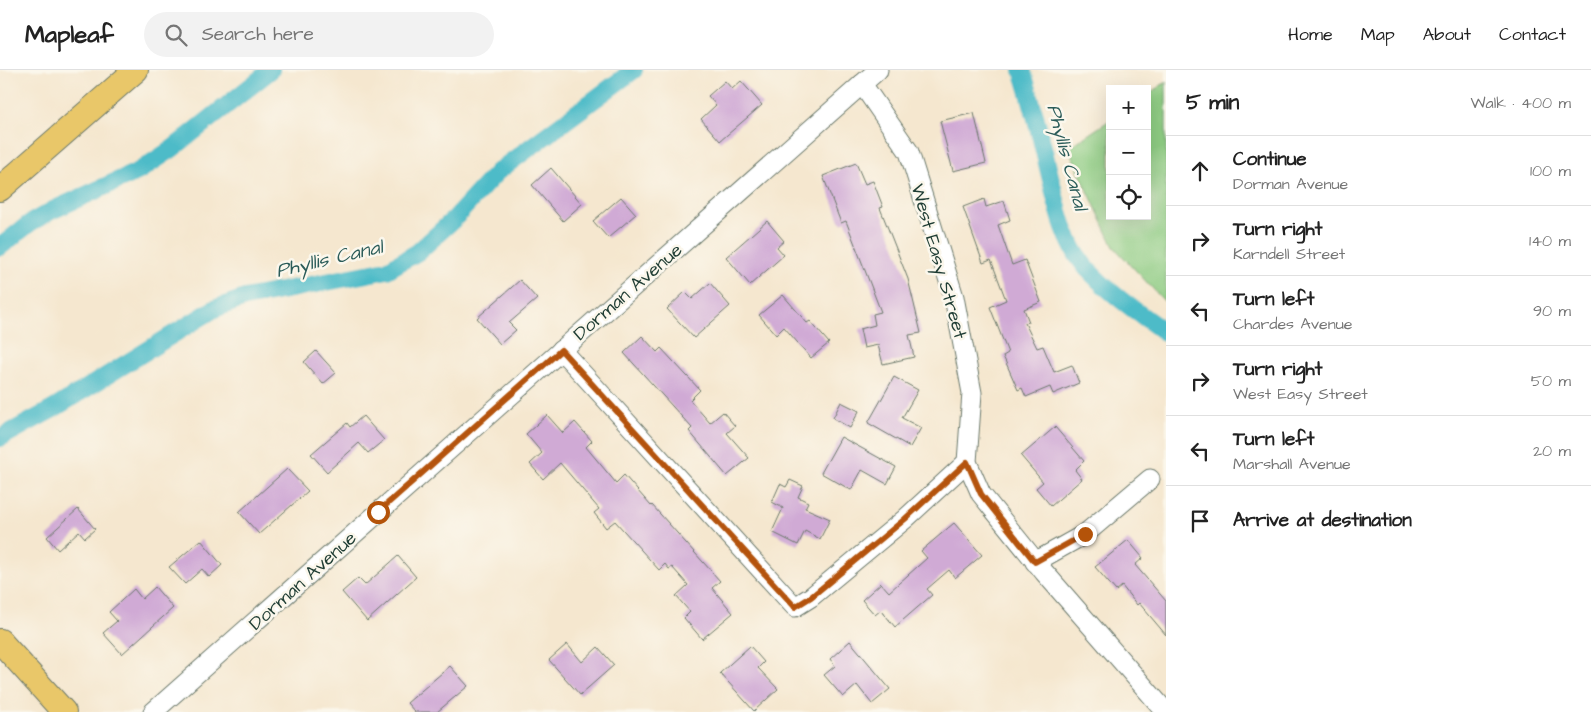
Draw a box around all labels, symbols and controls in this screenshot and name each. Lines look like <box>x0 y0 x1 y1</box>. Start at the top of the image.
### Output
search box <box>144 12 494 57</box>
text: Mapleaf <box>25 18 114 52</box>
icon: search <box>162 21 190 49</box>
text: Search here <box>202 21 314 48</box>
text: Home <box>1288 22 1333 47</box>
text: Map <box>1361 22 1395 47</box>
text: About <box>1423 22 1471 47</box>
text: Contact <box>1499 22 1566 47</box>
map controls <box>1106 85 1151 220</box>
button: + <box>1106 85 1151 130</box>
text: 5 min <box>1186 88 1239 117</box>
text: Walk · 400 m <box>1470 92 1571 114</box>
water label: Phyllis Canal <box>1038 101 1095 216</box>
button: − <box>1106 130 1151 175</box>
text: Continue <box>1233 146 1307 173</box>
icon: ahead <box>1186 157 1214 185</box>
text: 100 m <box>1530 160 1571 182</box>
text: Dorman Avenue <box>1233 173 1348 195</box>
button: locate <box>1106 175 1151 220</box>
street label: West Easy Street <box>903 181 974 343</box>
text: Turn right <box>1233 216 1322 243</box>
icon: right <box>1186 227 1214 255</box>
text: 140 m <box>1529 230 1571 252</box>
water label: Phyllis Canal <box>273 232 388 286</box>
street label: Dorman Avenue <box>568 237 688 347</box>
text: Karndell Street <box>1233 243 1345 265</box>
text: Turn left <box>1233 286 1314 313</box>
icon: left <box>1186 297 1214 325</box>
text: 90 m <box>1533 300 1571 322</box>
text: Chardes Avenue <box>1233 313 1353 335</box>
text: Turn right <box>1233 356 1322 383</box>
icon: right <box>1186 367 1214 395</box>
text: 50 m <box>1531 370 1571 392</box>
text: West Easy Street <box>1233 383 1368 405</box>
text: Turn left <box>1233 426 1314 453</box>
icon: left <box>1186 437 1214 465</box>
text: 20 m <box>1533 440 1571 462</box>
text: Marshall Avenue <box>1233 453 1351 475</box>
route start <box>367 501 390 524</box>
icon: arrive <box>1186 507 1214 535</box>
text: Arrive at destination <box>1233 507 1412 534</box>
route end <box>1074 523 1097 546</box>
street label: Dorman Avenue <box>243 525 363 637</box>

